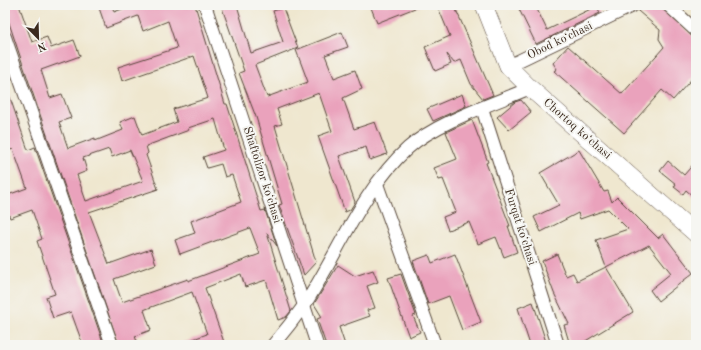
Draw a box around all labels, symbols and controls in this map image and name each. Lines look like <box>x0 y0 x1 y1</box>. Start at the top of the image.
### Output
north arrow <box>18 18 58 58</box>
street label: Obod koʻchasi <box>525 19 594 62</box>
text: N <box>35 39 47 53</box>
street label: Chortoq koʻchasi <box>541 96 614 162</box>
street label: Shaftolizor koʻchasi <box>241 125 284 225</box>
street label: Furqat koʻchasi <box>502 187 539 267</box>

